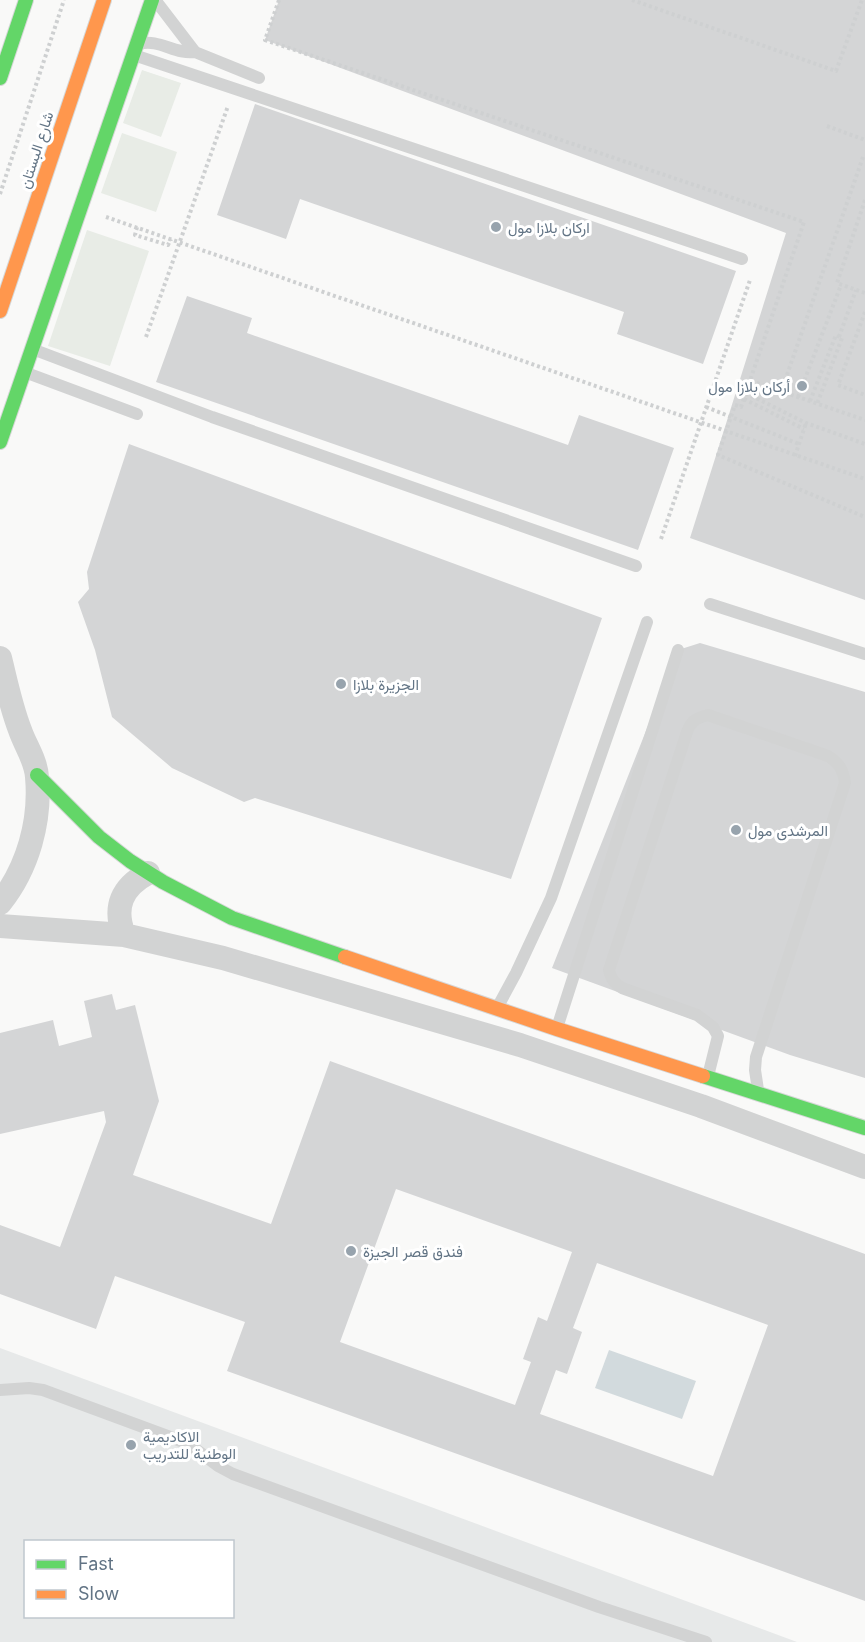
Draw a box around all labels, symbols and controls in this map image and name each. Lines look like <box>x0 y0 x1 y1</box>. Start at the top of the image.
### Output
street label: شارع البستان <box>15 109 59 192</box>
place label: اركان بلازا مول <box>508 218 590 237</box>
marker: اركان بلازا مول <box>489 220 503 234</box>
place label: أركان بلازا مول <box>708 377 791 396</box>
marker: أركان بلازا مول <box>795 379 809 393</box>
place label: الجزيرة بلازا <box>353 675 419 694</box>
marker: الجزيرة بلازا <box>334 677 348 691</box>
place label: المرشدى مول <box>748 821 828 841</box>
marker: المرشدى مول <box>729 823 743 837</box>
place label: فندق قصر الجيزة <box>363 1242 463 1261</box>
marker: فندق قصر الجيزة <box>344 1244 358 1258</box>
place label: الاكاديمية الوطنية للتدريب <box>143 1427 236 1463</box>
marker: الاكاديمية الوطنية للتدريب <box>124 1438 138 1452</box>
legend <box>24 1540 234 1618</box>
text: Fast <box>78 1553 114 1574</box>
text: Slow <box>78 1583 119 1604</box>

